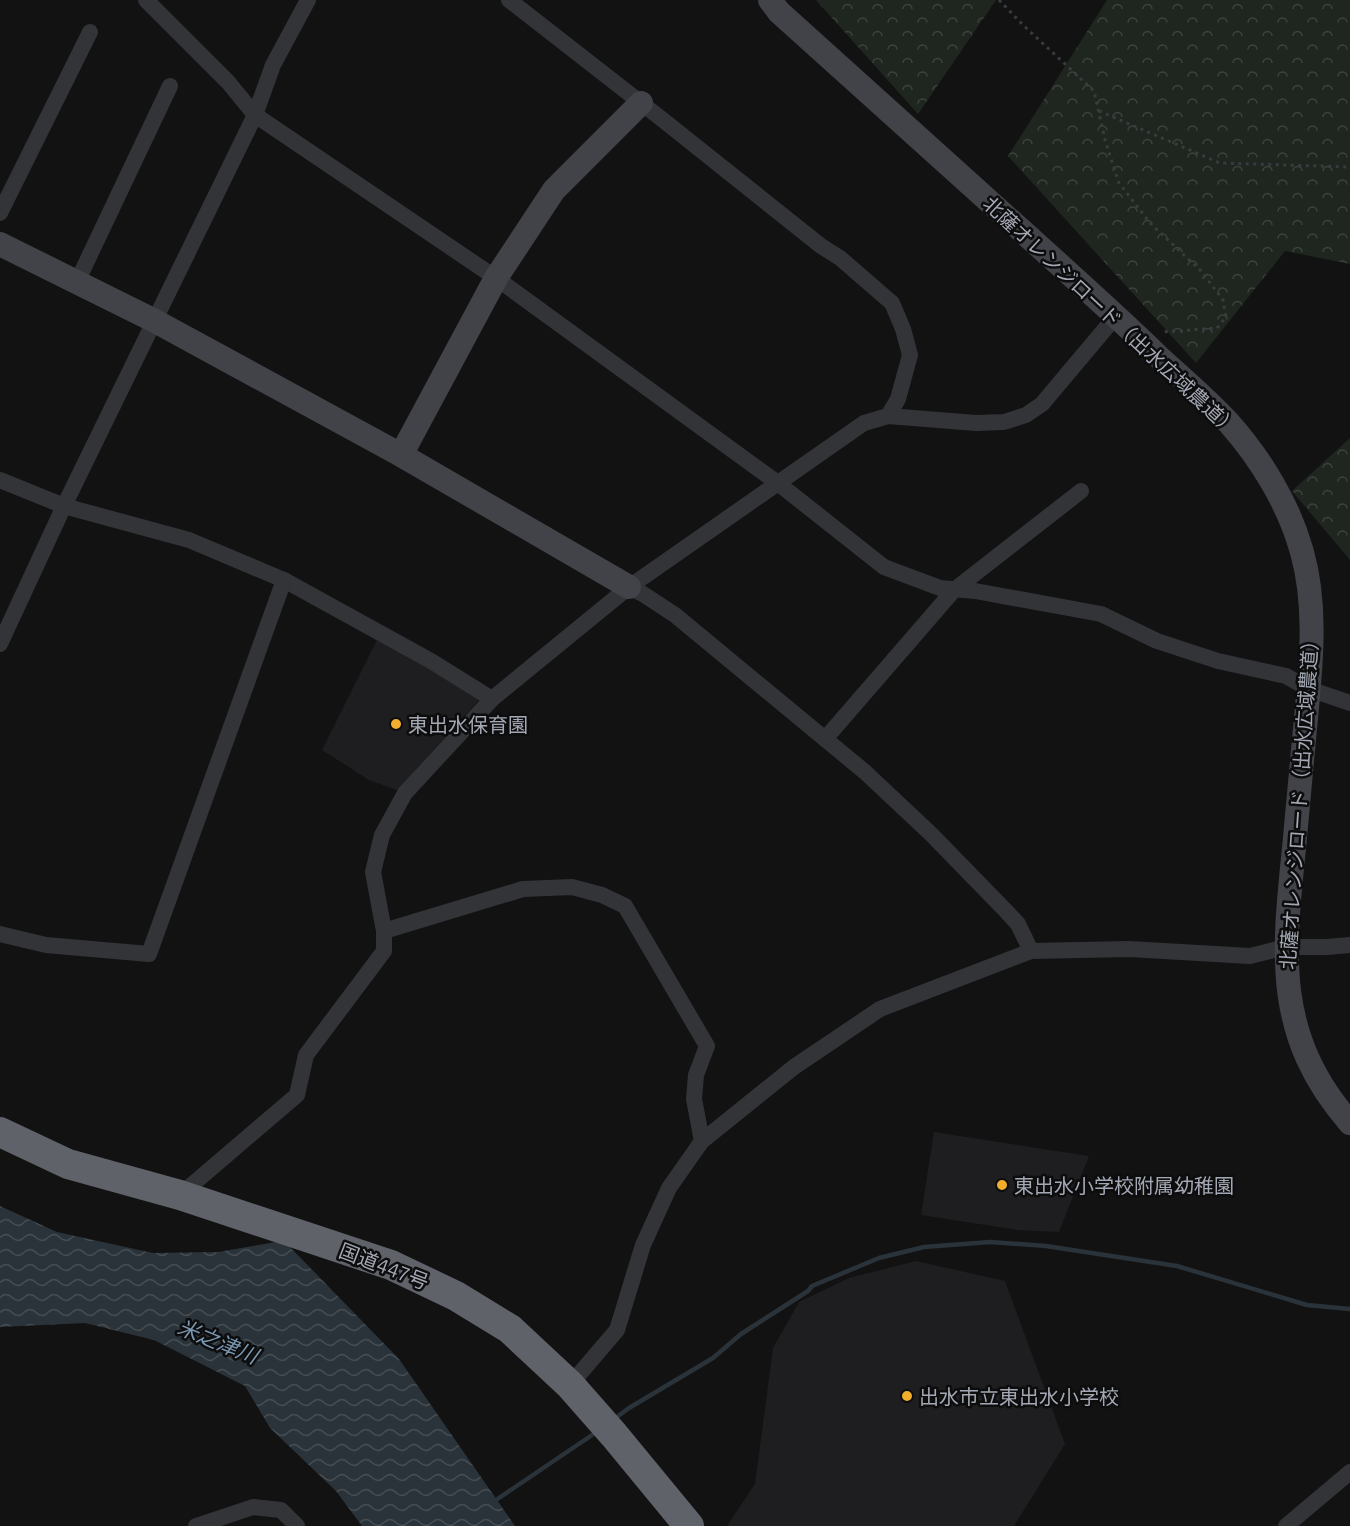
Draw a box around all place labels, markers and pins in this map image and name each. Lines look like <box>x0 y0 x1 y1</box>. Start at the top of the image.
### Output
place label: 東出水保育園 <box>408 713 528 736</box>
marker: 東出水保育園 <box>389 717 403 731</box>
place label: 東出水小学校附属幼稚園 <box>1014 1174 1234 1197</box>
marker: 東出水小学校附属幼稚園 <box>995 1178 1009 1192</box>
place label: 出水市立東出水小学校 <box>919 1385 1119 1408</box>
marker: 出水市立東出水小学校 <box>900 1389 914 1403</box>

